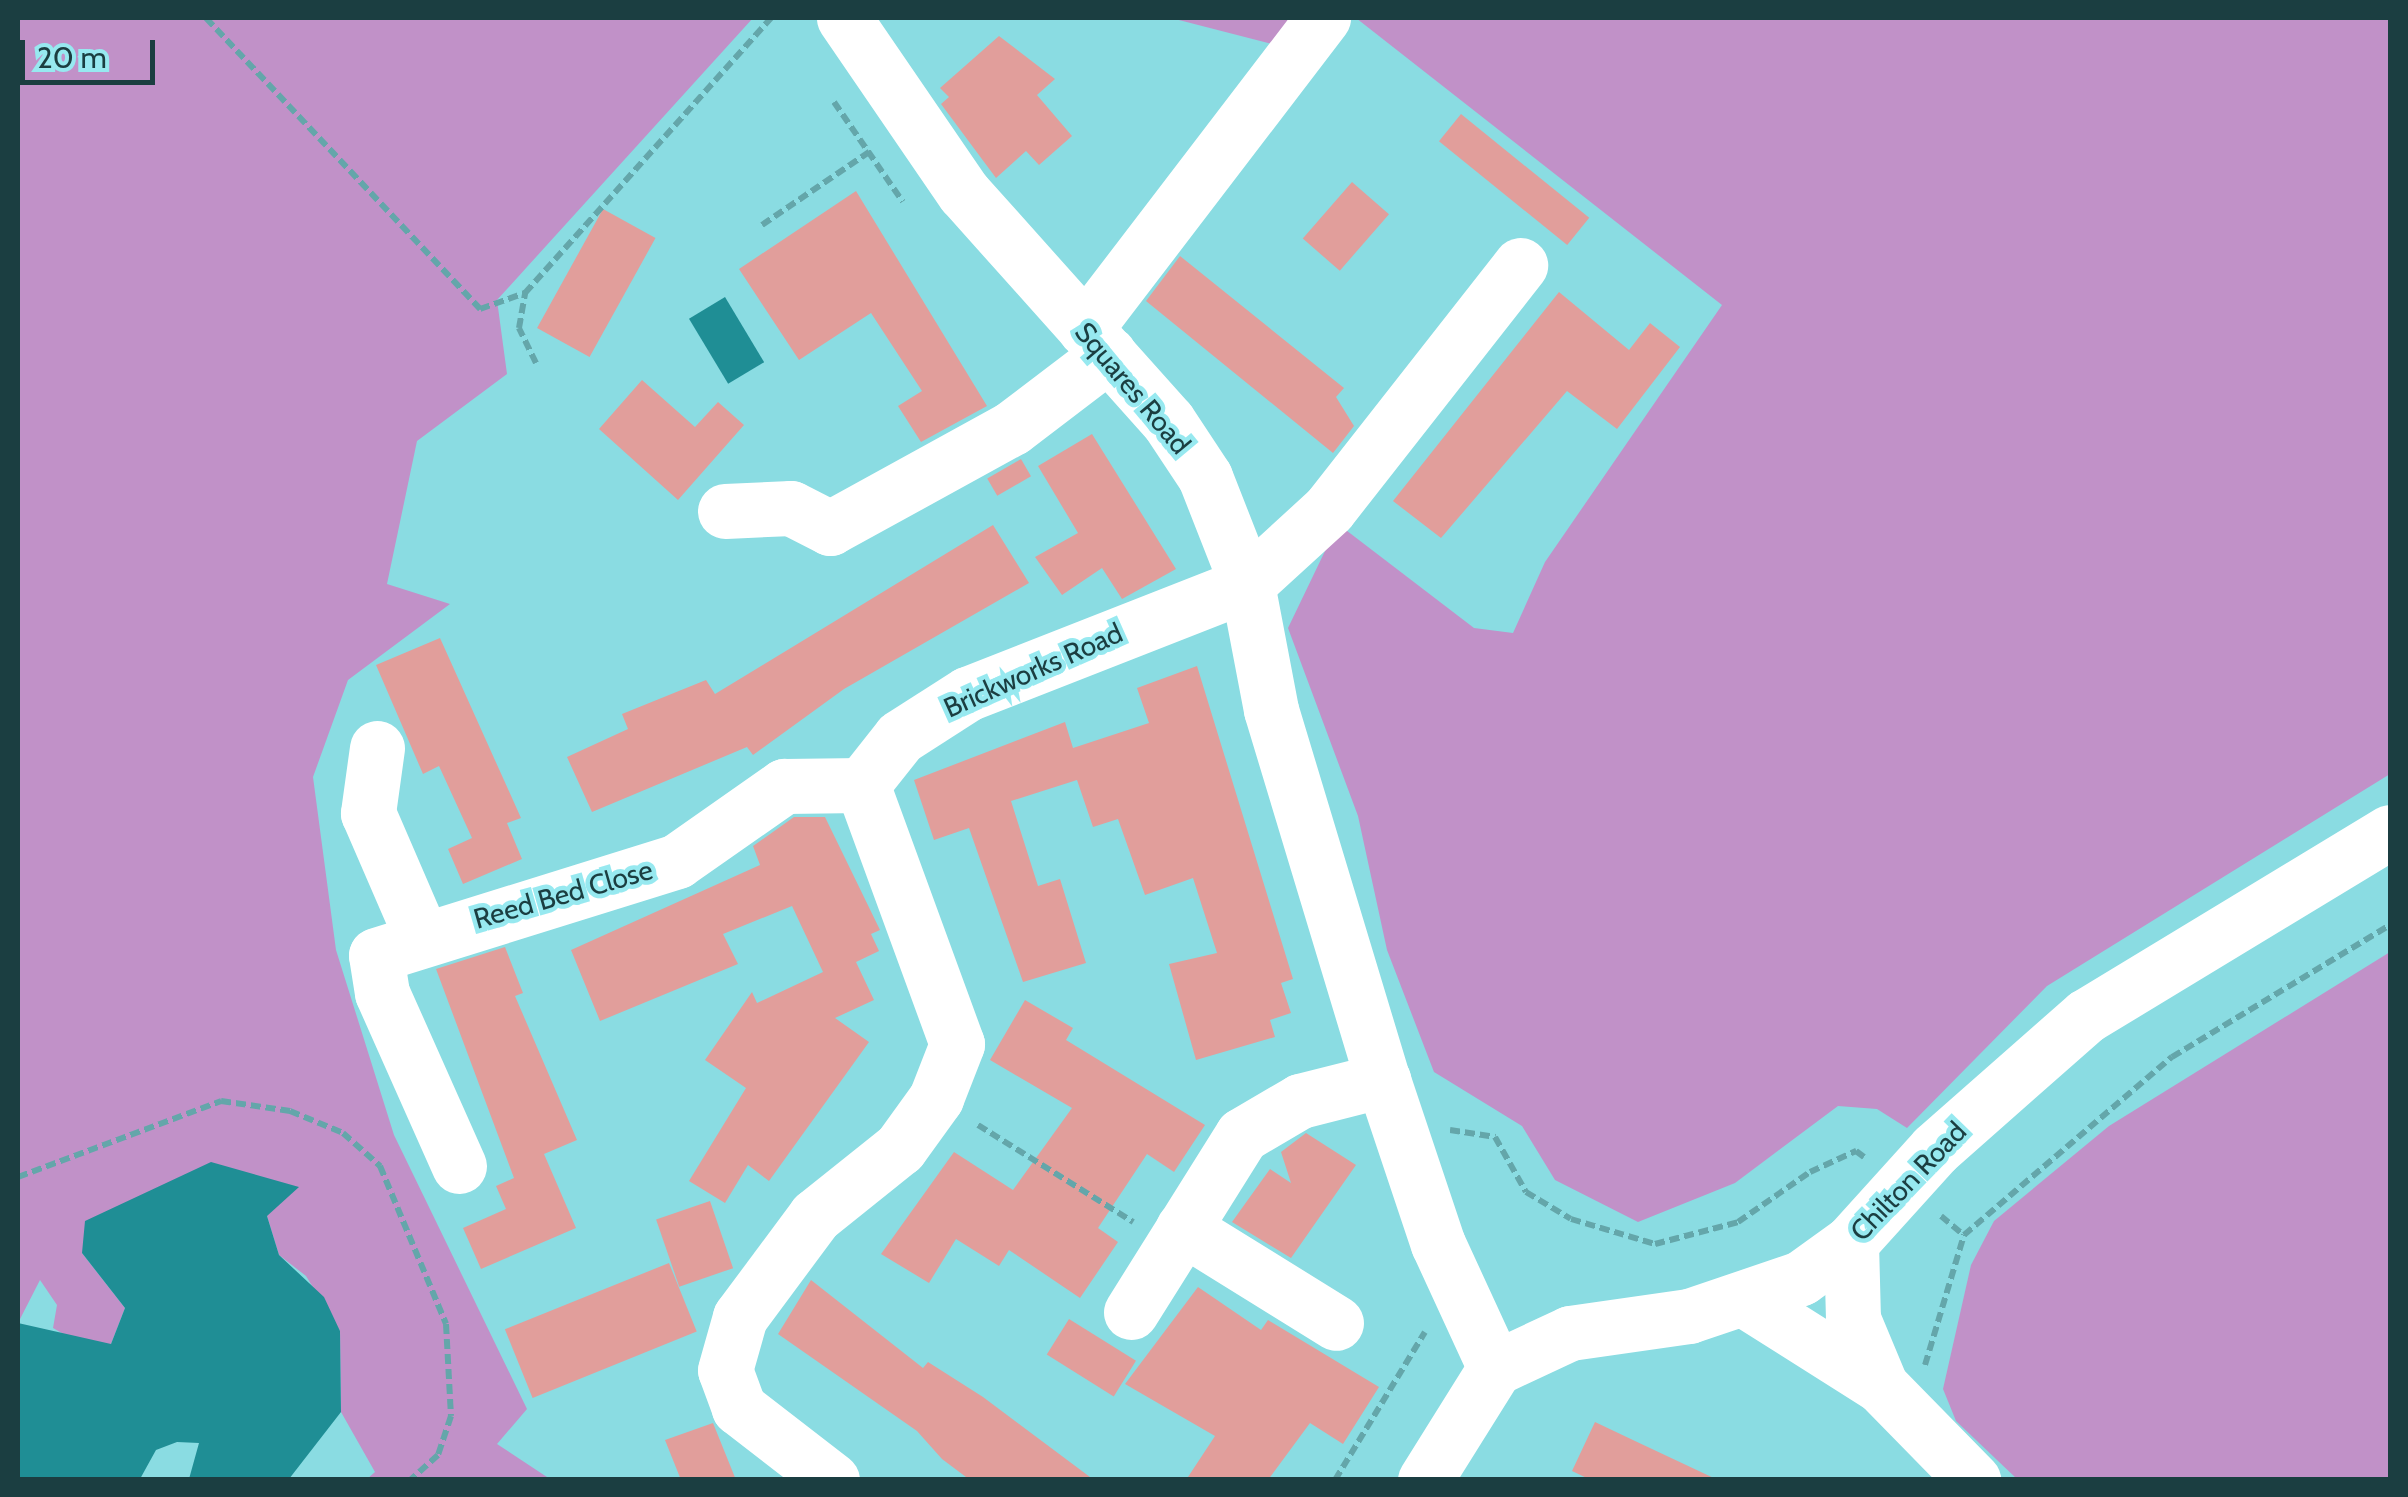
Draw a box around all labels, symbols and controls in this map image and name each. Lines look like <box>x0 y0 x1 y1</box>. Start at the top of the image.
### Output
scale bar <box>25 20 160 82</box>
text: 20 m <box>37 39 107 76</box>
street label: Squares Road <box>1068 315 1198 461</box>
street label: Brickworks Road <box>938 616 1128 724</box>
street label: Reed Bed Close <box>470 852 656 936</box>
street label: Chilton Road <box>1843 1115 1973 1247</box>

